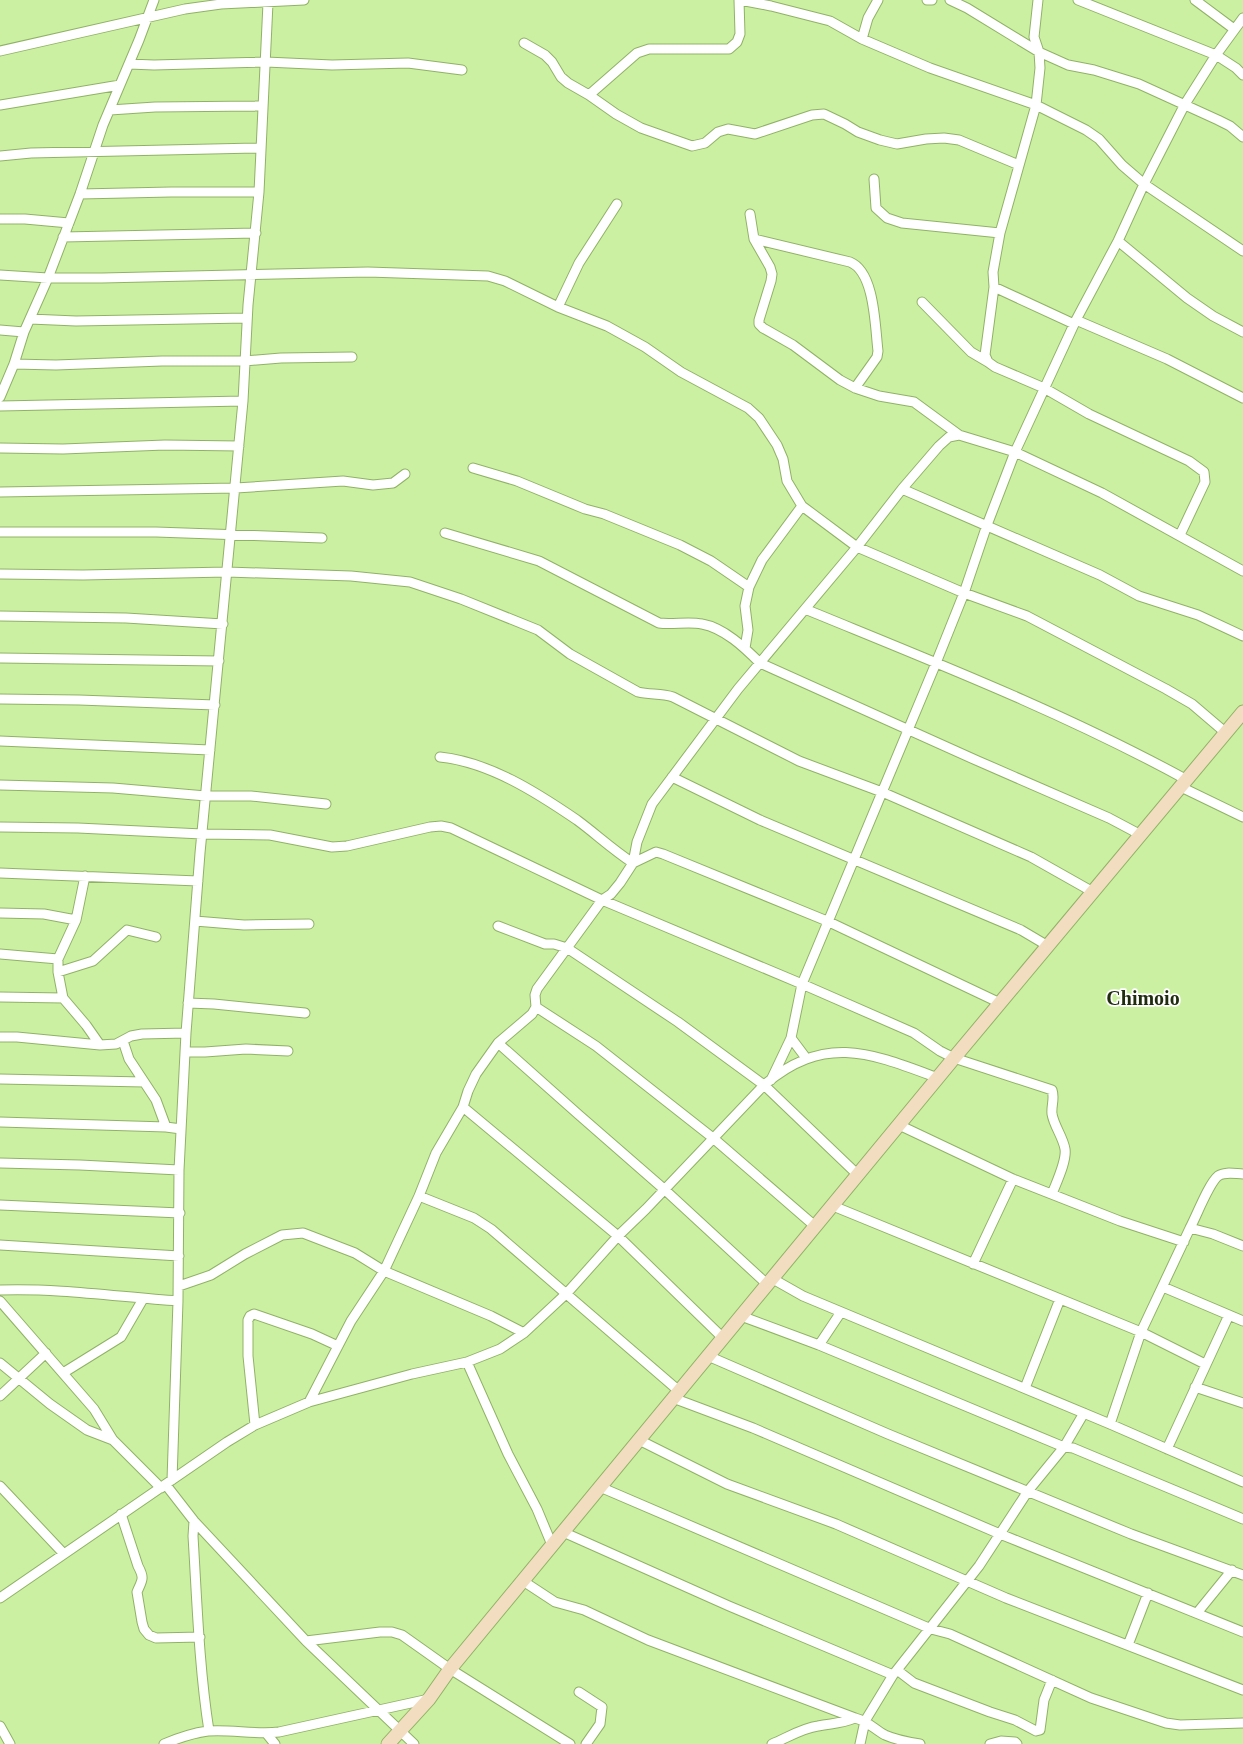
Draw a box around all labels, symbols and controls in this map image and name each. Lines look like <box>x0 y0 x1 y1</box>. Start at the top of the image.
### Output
district label: Chimoio <box>1106 987 1180 1009</box>

